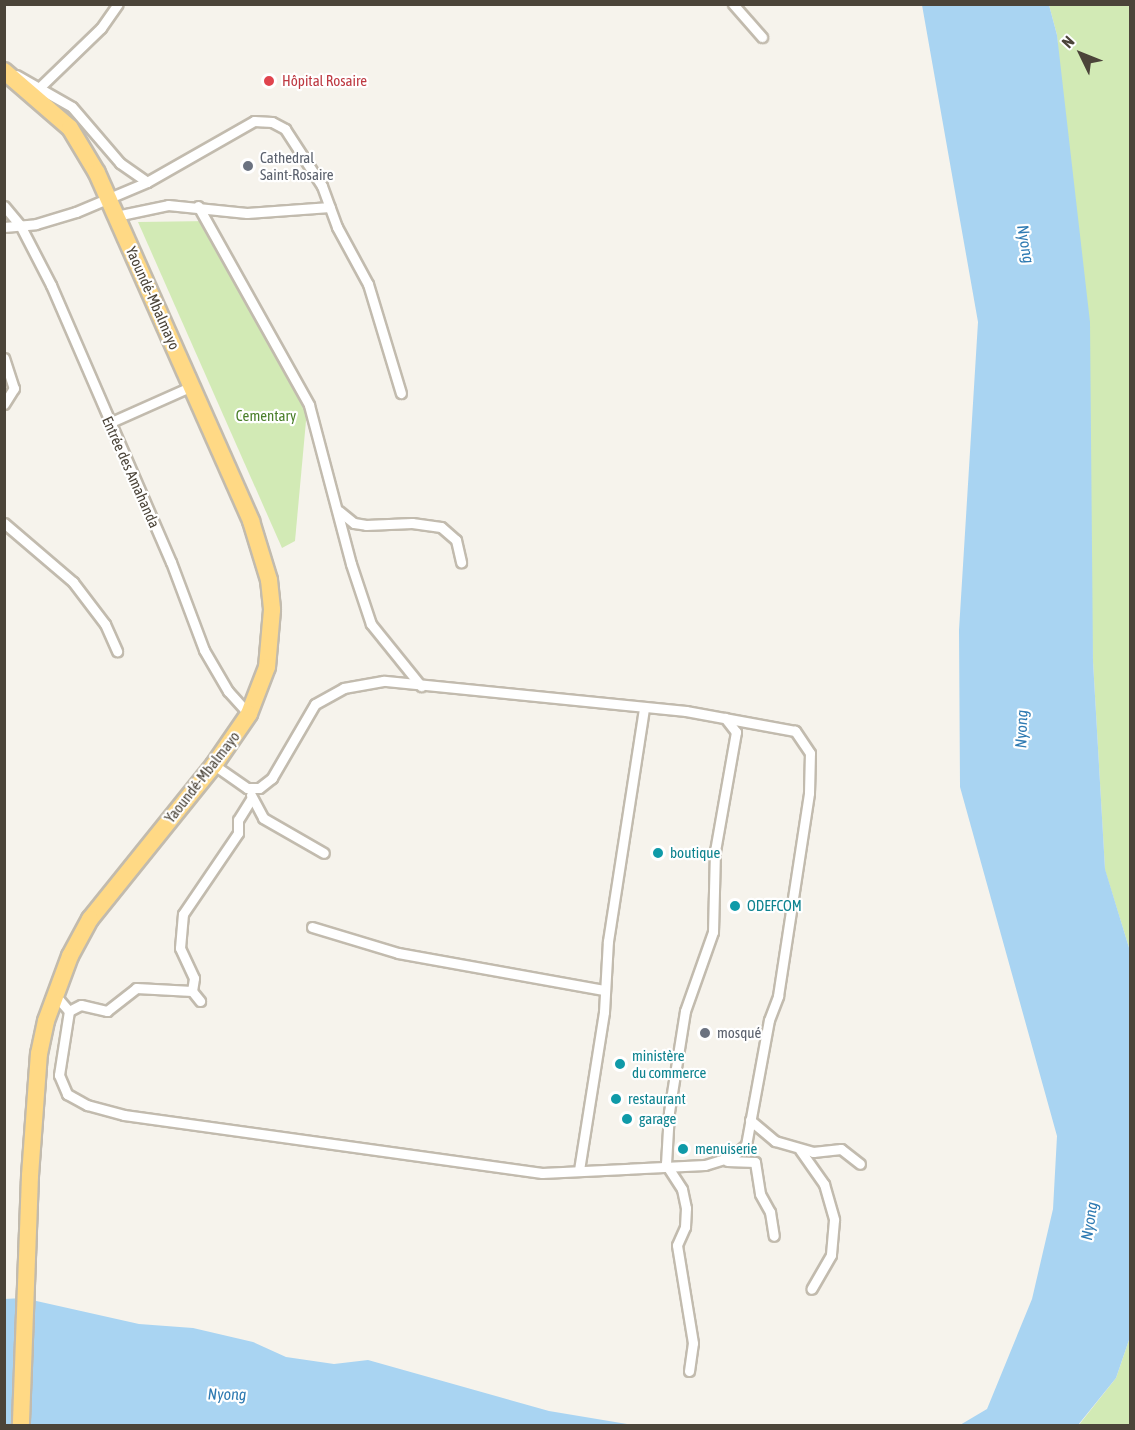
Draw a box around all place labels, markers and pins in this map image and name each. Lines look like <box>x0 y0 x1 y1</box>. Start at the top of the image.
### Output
marker: Hôpital Rosaire <box>260 72 278 90</box>
place label: Hôpital Rosaire <box>282 72 367 90</box>
place label: Cathedral Saint-Rosaire <box>260 148 334 183</box>
marker: Cathedral Saint-Rosaire <box>241 159 255 173</box>
place label: boutique <box>670 844 720 862</box>
marker: boutique <box>651 846 665 860</box>
place label: ODEFCOM <box>747 897 802 915</box>
marker: ODEFCOM <box>728 899 742 913</box>
place label: mosqué <box>717 1024 761 1042</box>
marker: mosqué <box>698 1026 712 1040</box>
place label: ministère du commerce <box>632 1046 706 1081</box>
marker: ministère du commerce <box>613 1057 627 1071</box>
place label: restaurant <box>628 1090 686 1108</box>
marker: restaurant <box>609 1092 623 1106</box>
place label: garage <box>639 1110 676 1128</box>
marker: garage <box>620 1112 634 1126</box>
place label: menuiserie <box>695 1140 757 1158</box>
marker: menuiserie <box>676 1142 690 1156</box>

